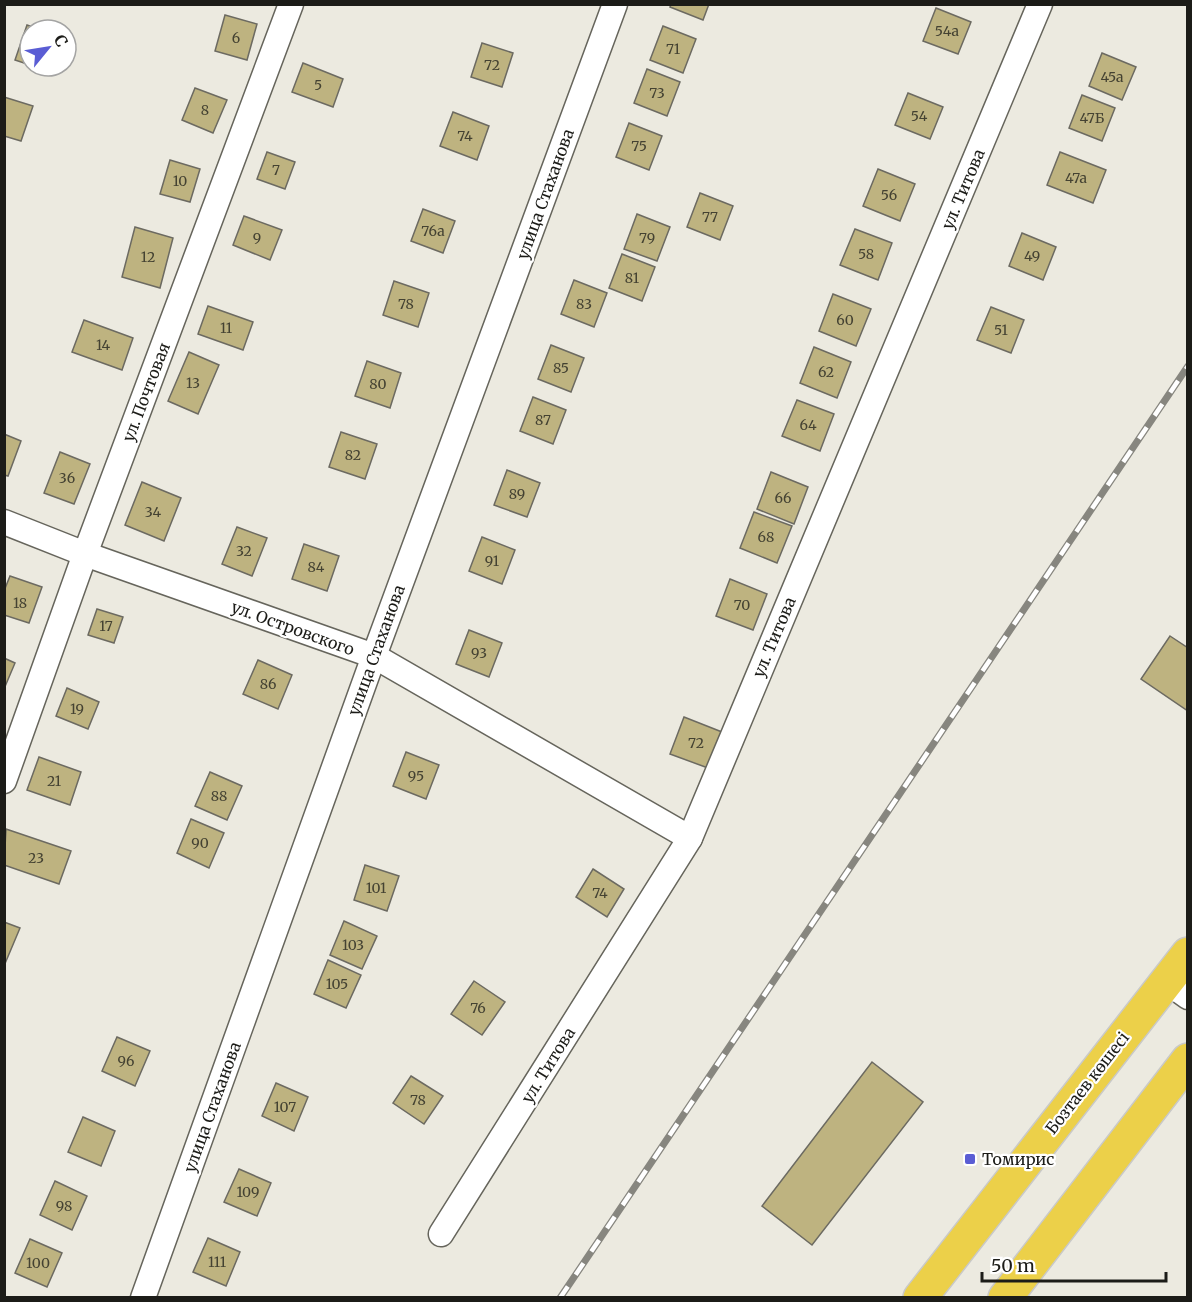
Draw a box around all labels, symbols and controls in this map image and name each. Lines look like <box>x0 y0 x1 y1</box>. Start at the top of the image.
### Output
north arrow <box>18 18 78 78</box>
house number: 54а <box>935 22 960 40</box>
house number: 6 <box>232 29 240 47</box>
text: С <box>50 31 72 50</box>
house number: 71 <box>666 40 680 58</box>
house number: 72 <box>484 56 500 74</box>
house number: 45а <box>1100 68 1124 86</box>
house number: 5 <box>314 76 322 94</box>
house number: 73 <box>649 84 665 102</box>
house number: 8 <box>201 101 209 119</box>
house number: 54 <box>911 107 928 125</box>
house number: 47Б <box>1080 109 1105 127</box>
street label: улица Стаханова <box>512 126 578 262</box>
house number: 74 <box>457 127 473 145</box>
house number: 75 <box>631 137 647 155</box>
street label: ул. Титова <box>937 145 989 232</box>
house number: 7 <box>272 161 280 179</box>
house number: 47а <box>1065 169 1088 187</box>
house number: 10 <box>173 172 187 190</box>
house number: 56 <box>881 186 897 204</box>
house number: 77 <box>702 208 718 226</box>
house number: 76а <box>421 222 445 240</box>
house number: 9 <box>253 229 261 247</box>
house number: 79 <box>639 229 655 247</box>
house number: 58 <box>858 245 874 263</box>
house number: 49 <box>1024 247 1040 265</box>
house number: 12 <box>141 248 155 266</box>
house number: 81 <box>625 269 639 287</box>
house number: 78 <box>398 295 414 313</box>
house number: 83 <box>576 295 592 313</box>
house number: 60 <box>836 311 854 329</box>
house number: 11 <box>220 319 232 337</box>
house number: 51 <box>994 321 1008 339</box>
house number: 14 <box>96 336 110 354</box>
street label: ул. Почтовая <box>118 340 174 444</box>
house number: 85 <box>553 359 569 377</box>
house number: 62 <box>818 363 834 381</box>
house number: 13 <box>186 374 200 392</box>
house number: 80 <box>369 375 387 393</box>
house number: 87 <box>535 411 551 429</box>
house number: 64 <box>799 416 817 434</box>
house number: 82 <box>345 446 361 464</box>
house number: 36 <box>59 469 75 487</box>
house number: 89 <box>509 485 525 503</box>
house number: 66 <box>775 489 791 507</box>
house number: 34 <box>145 503 162 521</box>
house number: 68 <box>758 528 774 546</box>
house number: 32 <box>236 542 252 560</box>
house number: 91 <box>485 552 499 570</box>
house number: 84 <box>308 558 325 576</box>
street label: улица Стаханова <box>343 582 409 718</box>
street label: ул. Титова <box>748 593 800 680</box>
house number: 18 <box>13 594 27 612</box>
street label: ул. Островского <box>229 596 357 660</box>
house number: 70 <box>734 596 750 614</box>
house number: 17 <box>99 617 113 635</box>
house number: 93 <box>471 644 487 662</box>
house number: 86 <box>260 675 276 693</box>
house number: 19 <box>70 700 84 718</box>
house number: 72 <box>688 734 704 752</box>
house number: 95 <box>408 767 424 785</box>
house number: 21 <box>47 772 61 790</box>
house number: 88 <box>211 787 227 805</box>
house number: 90 <box>191 834 209 852</box>
house number: 23 <box>28 849 44 867</box>
house number: 101 <box>366 879 386 897</box>
house number: 74 <box>592 884 608 902</box>
house number: 103 <box>342 936 364 954</box>
house number: 105 <box>326 975 348 993</box>
house number: 76 <box>470 999 486 1017</box>
street label: ул. Титова <box>517 1023 579 1107</box>
street label: Бозтаев көшесі <box>1041 1028 1133 1138</box>
street label: улица Стаханова <box>179 1039 245 1175</box>
house number: 96 <box>118 1052 134 1070</box>
house number: 78 <box>410 1091 426 1109</box>
house number: 107 <box>274 1098 296 1116</box>
place label: Томирис <box>982 1149 1054 1169</box>
marker: Томирис <box>963 1152 977 1166</box>
house number: 109 <box>236 1183 260 1201</box>
house number: 98 <box>56 1197 72 1215</box>
scale bar <box>982 1245 1166 1283</box>
house number: 111 <box>208 1253 226 1271</box>
house number: 100 <box>26 1254 50 1272</box>
text: 50 m <box>991 1254 1035 1277</box>

